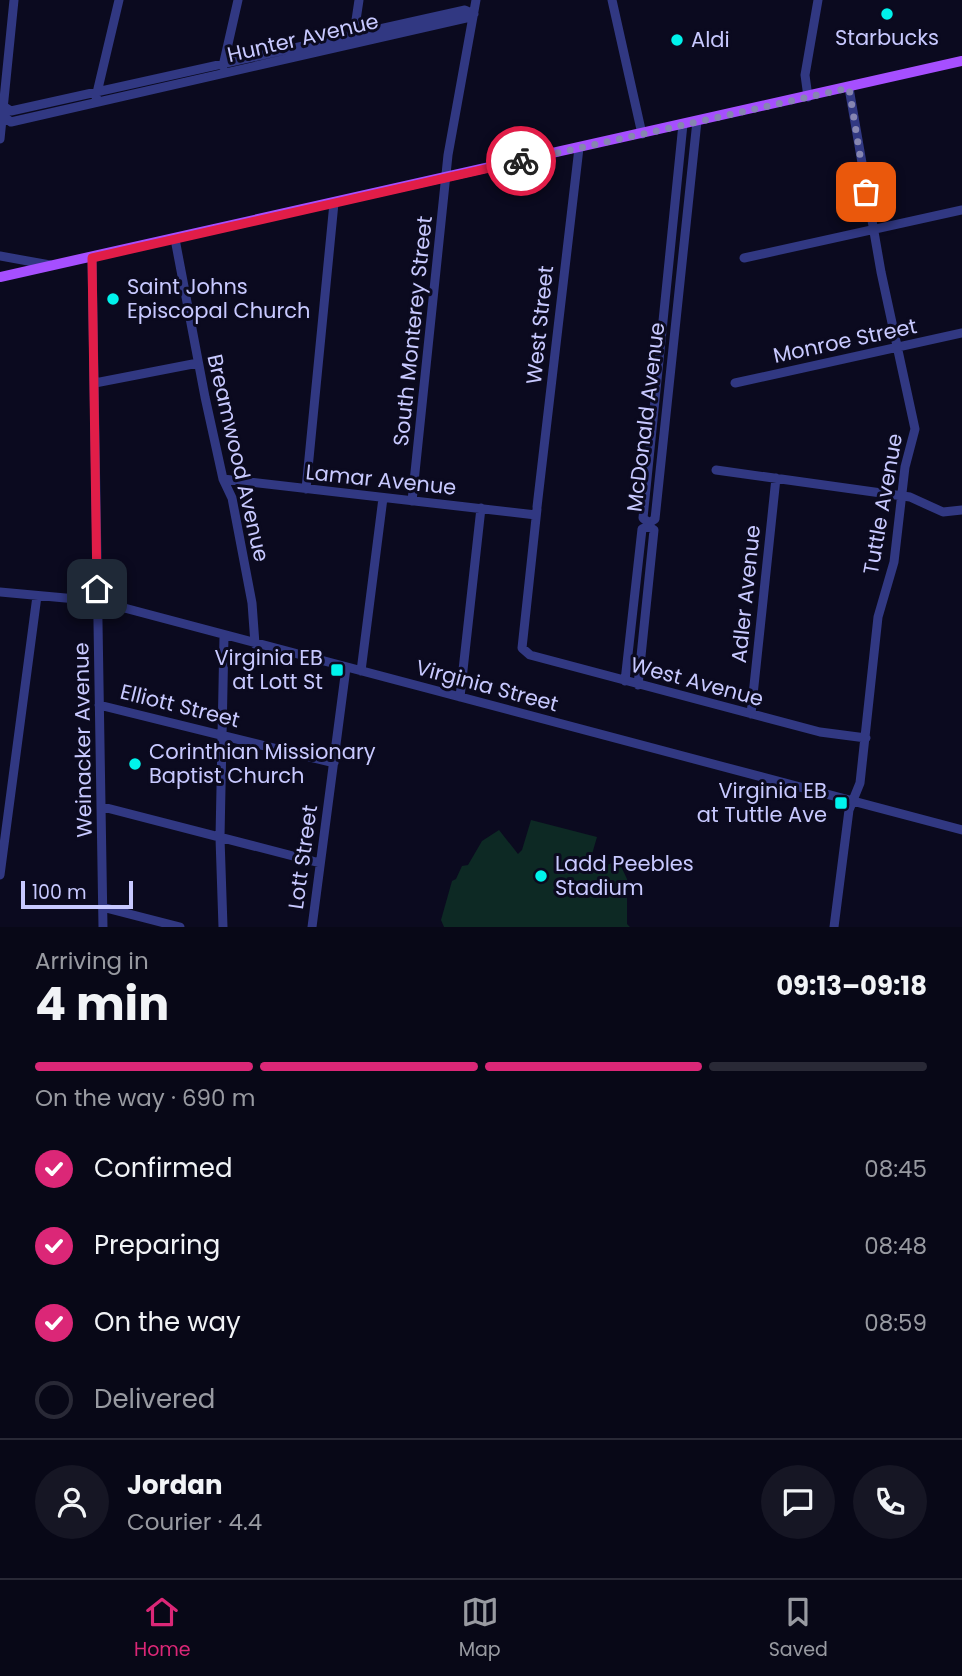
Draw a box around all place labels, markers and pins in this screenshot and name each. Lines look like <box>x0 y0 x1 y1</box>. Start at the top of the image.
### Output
marker: Starbucks <box>879 6 895 22</box>
place label: Starbucks <box>835 23 939 52</box>
place label: Aldi <box>691 25 730 54</box>
marker: Aldi <box>669 32 685 48</box>
pin <box>836 162 896 222</box>
place label: Saint Johns Episcopal Church <box>127 272 311 325</box>
marker: Saint Johns Episcopal Church <box>105 291 121 307</box>
pin <box>67 559 127 619</box>
place label: Virginia EB at Lott St <box>214 643 323 696</box>
marker: Virginia EB at Lott St <box>329 662 345 678</box>
place label: Corinthian Missionary Baptist Church <box>149 737 376 790</box>
marker: Corinthian Missionary Baptist Church <box>127 756 143 772</box>
place label: Virginia EB at Tuttle Ave <box>697 776 827 829</box>
marker: Virginia EB at Tuttle Ave <box>833 795 849 811</box>
place label: Ladd Peebles Stadium <box>555 849 694 902</box>
marker: Ladd Peebles Stadium <box>533 868 549 884</box>

